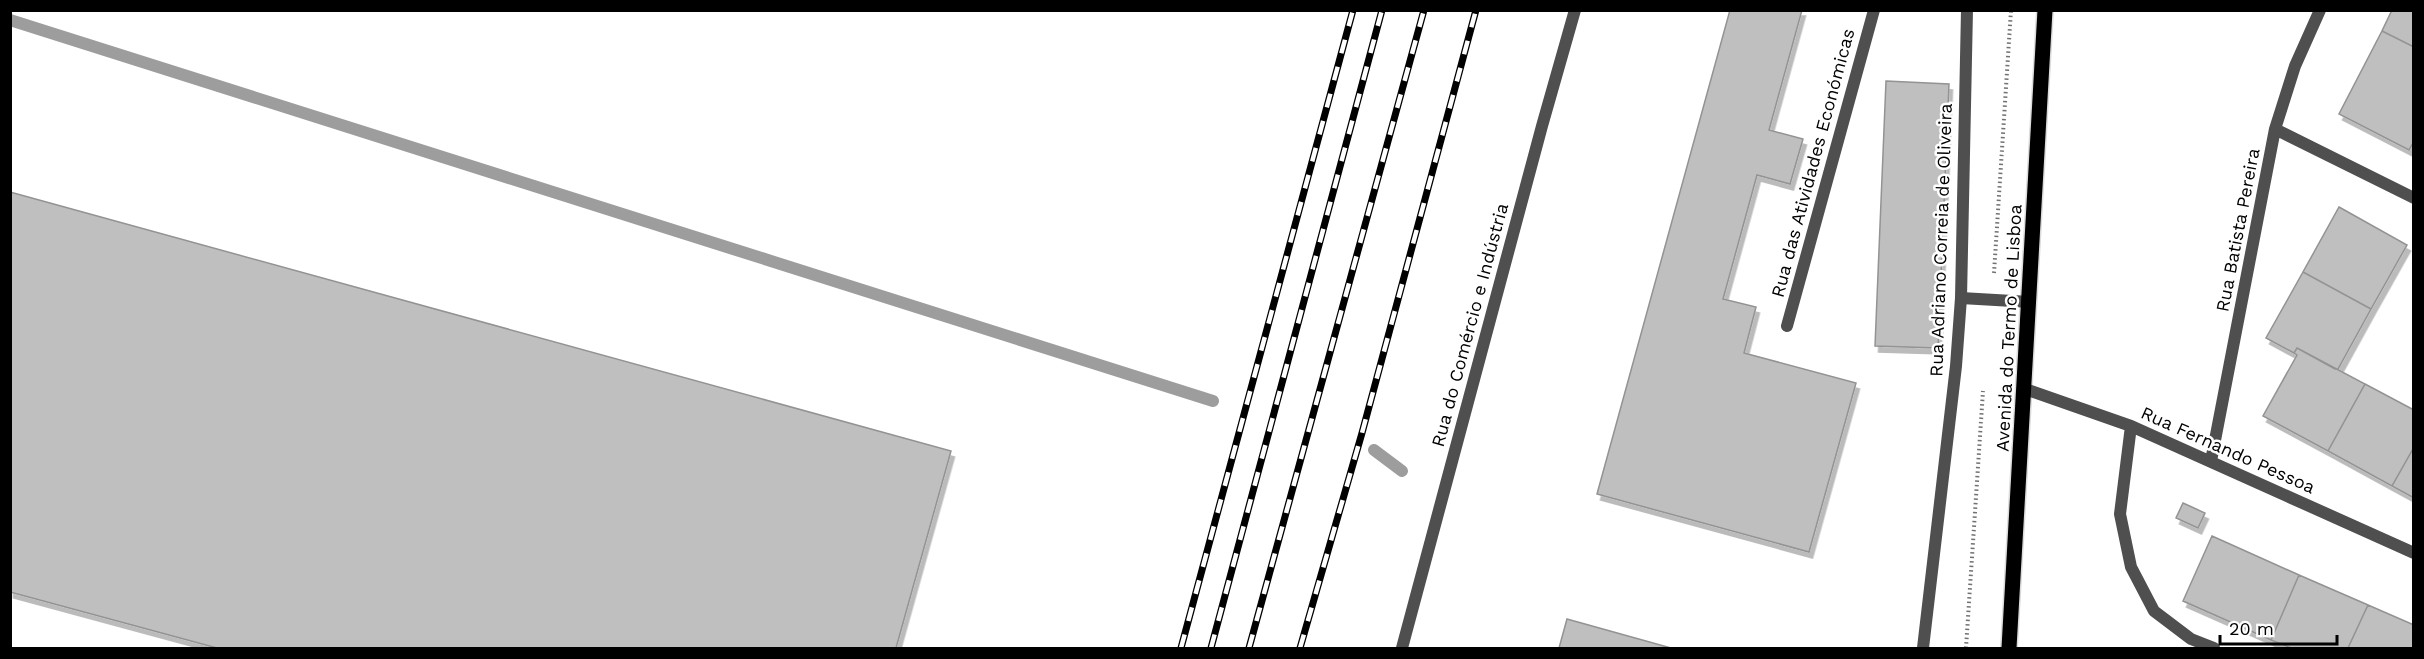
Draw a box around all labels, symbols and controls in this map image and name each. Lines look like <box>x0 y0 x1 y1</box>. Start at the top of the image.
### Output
street label: Rua das Atividades Económicas <box>1766 26 1859 300</box>
street label: Rua Adriano Correia de Oliveira <box>1925 103 1956 377</box>
street label: Rua Batista Pereira <box>2211 146 2264 314</box>
street label: Rua do Comércio e Indústria <box>1427 201 1512 449</box>
street label: Avenida do Termo de Lisboa <box>1992 204 2025 452</box>
street label: Rua Fernando Pessoa <box>2138 402 2319 497</box>
scale bar <box>2220 608 2337 646</box>
text: 20 m <box>2229 618 2274 639</box>

